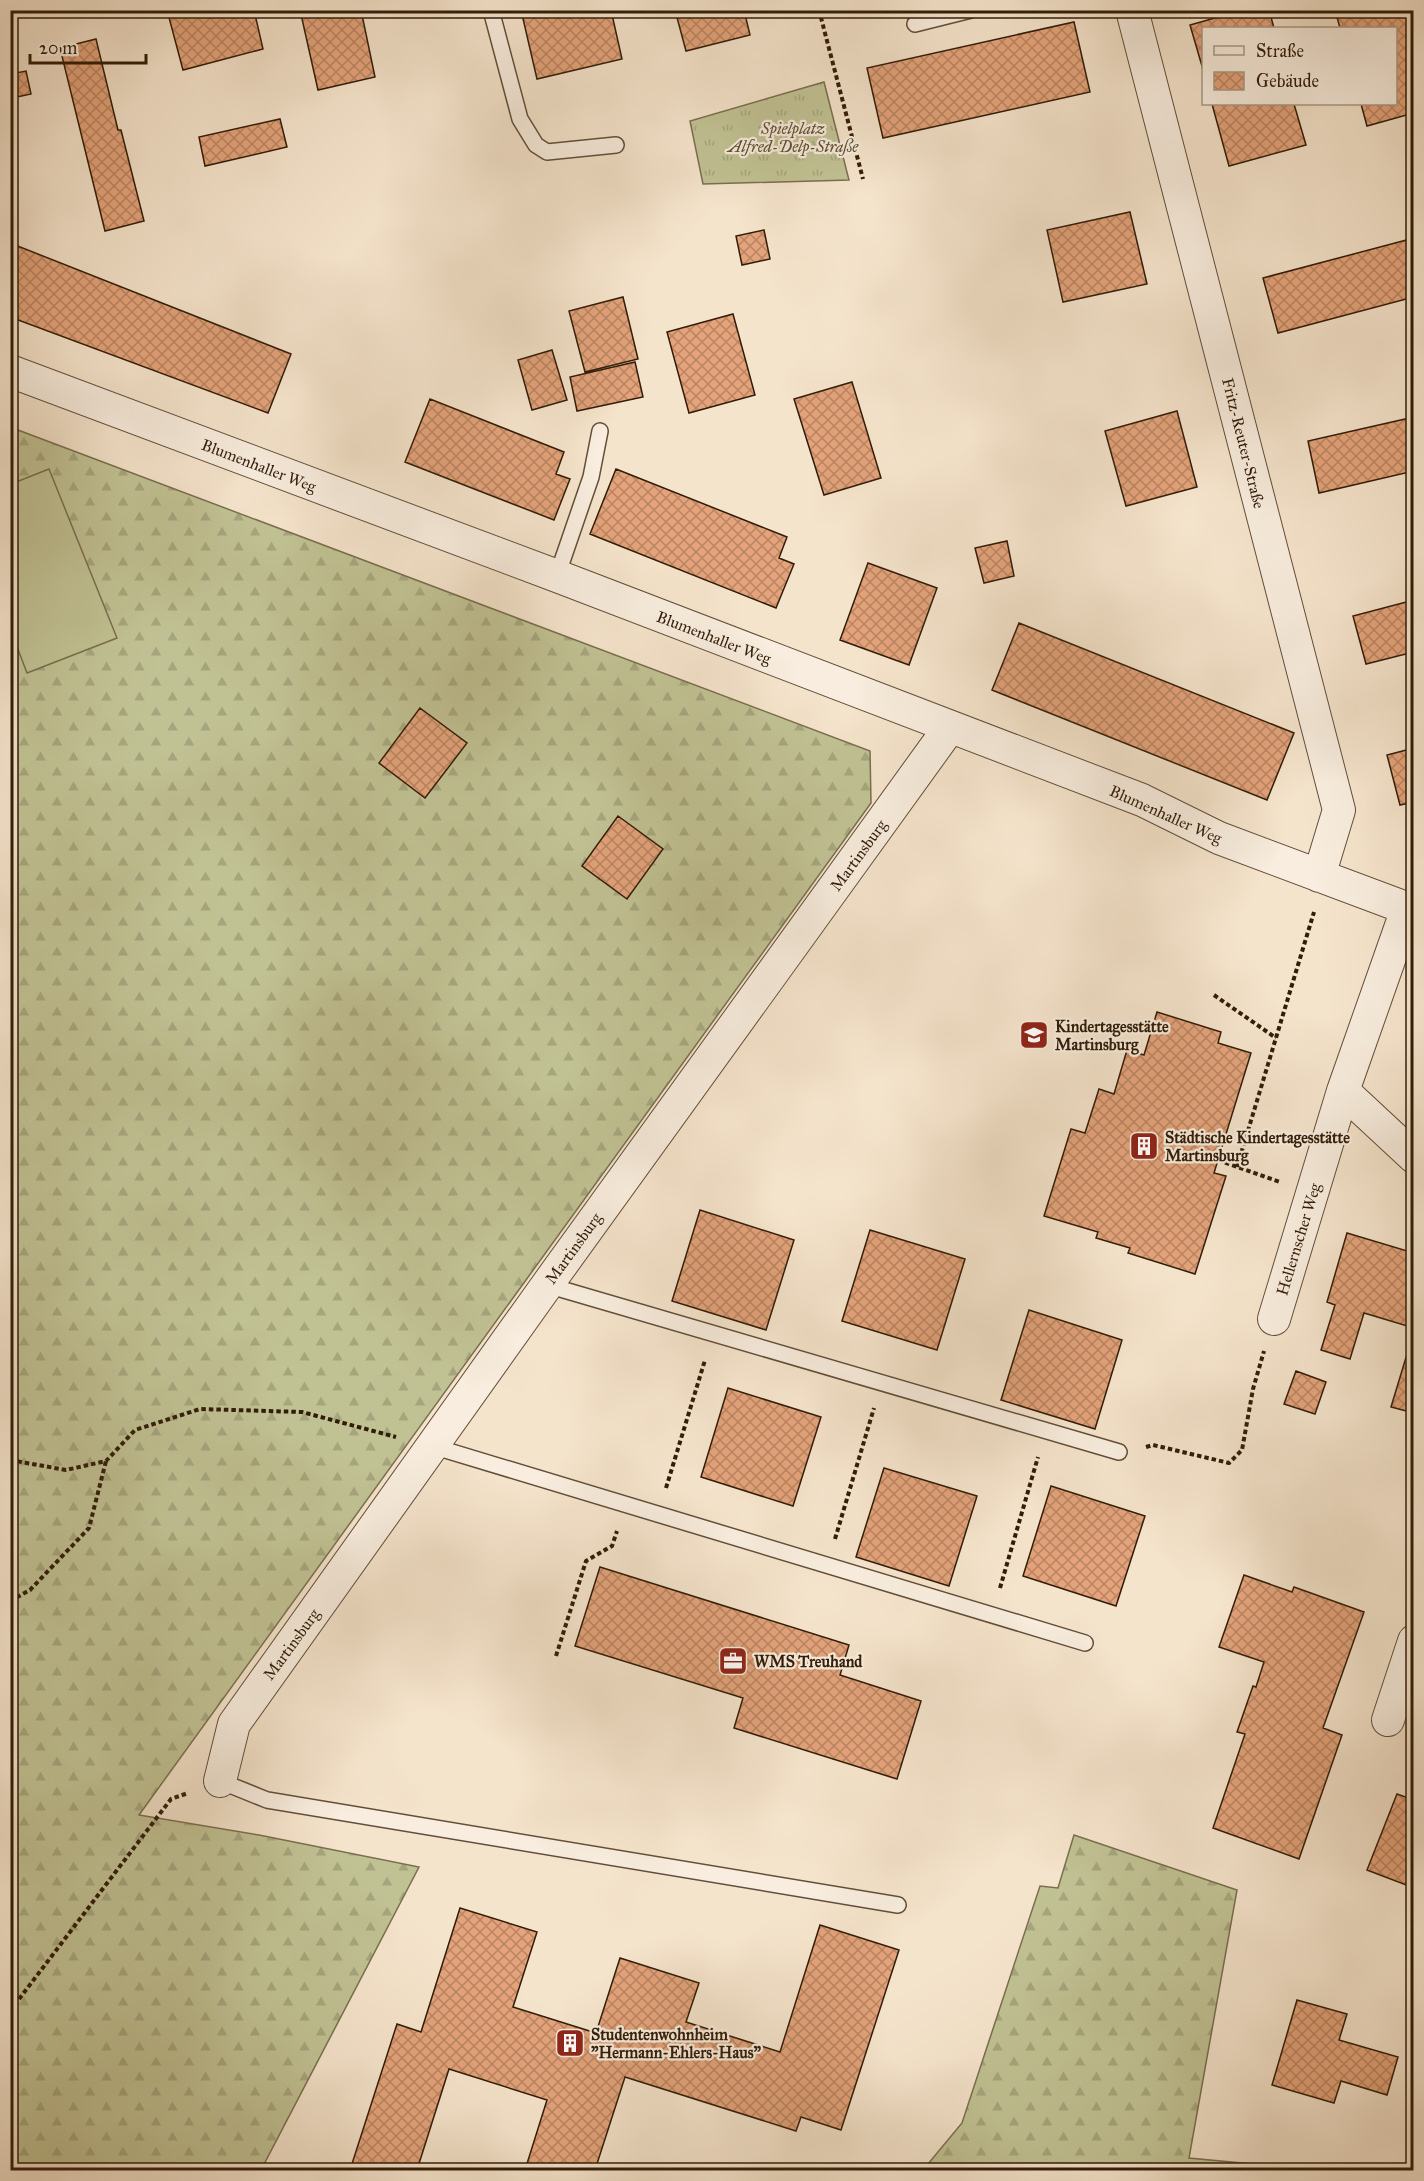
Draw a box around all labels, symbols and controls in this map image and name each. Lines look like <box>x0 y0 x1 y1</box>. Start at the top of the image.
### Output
scale bar <box>30 27 146 65</box>
legend <box>1202 27 1397 105</box>
text: 20 m <box>39 37 77 59</box>
text: Straße <box>1256 40 1304 62</box>
text: Gebäude <box>1256 70 1319 92</box>
park label: Spielplatz Alfred-Delp-Straße <box>726 119 859 157</box>
street label: Fritz-Reuter-Straße <box>1218 376 1269 511</box>
street label: Blumenhaller Weg <box>199 435 319 497</box>
street label: Blumenhaller Weg <box>654 607 774 669</box>
street label: Blumenhaller Weg <box>1106 781 1225 849</box>
street label: Martinsburg <box>826 815 892 895</box>
place label: Kindertagesstätte Martinsburg <box>1055 1017 1169 1055</box>
school or university icon: Kindertagesstätte Martinsburg <box>1018 1019 1050 1051</box>
place label: Städtische Kindertagesstätte Martinsburg <box>1165 1128 1350 1166</box>
building icon: Städtische Kindertagesstätte Martinsburg <box>1128 1130 1160 1162</box>
street label: Hellernscher Weg <box>1272 1180 1326 1298</box>
street label: Martinsburg <box>541 1208 607 1288</box>
street label: Martinsburg <box>259 1604 325 1684</box>
office icon: WMS Treuhand <box>717 1645 749 1677</box>
place label: WMS Treuhand <box>754 1652 863 1671</box>
place label: Studentenwohnheim "Hermann-Ehlers-Haus" <box>591 2025 762 2062</box>
building icon: Studentenwohnheim "Hermann-Ehlers-Haus" <box>554 2027 586 2059</box>

